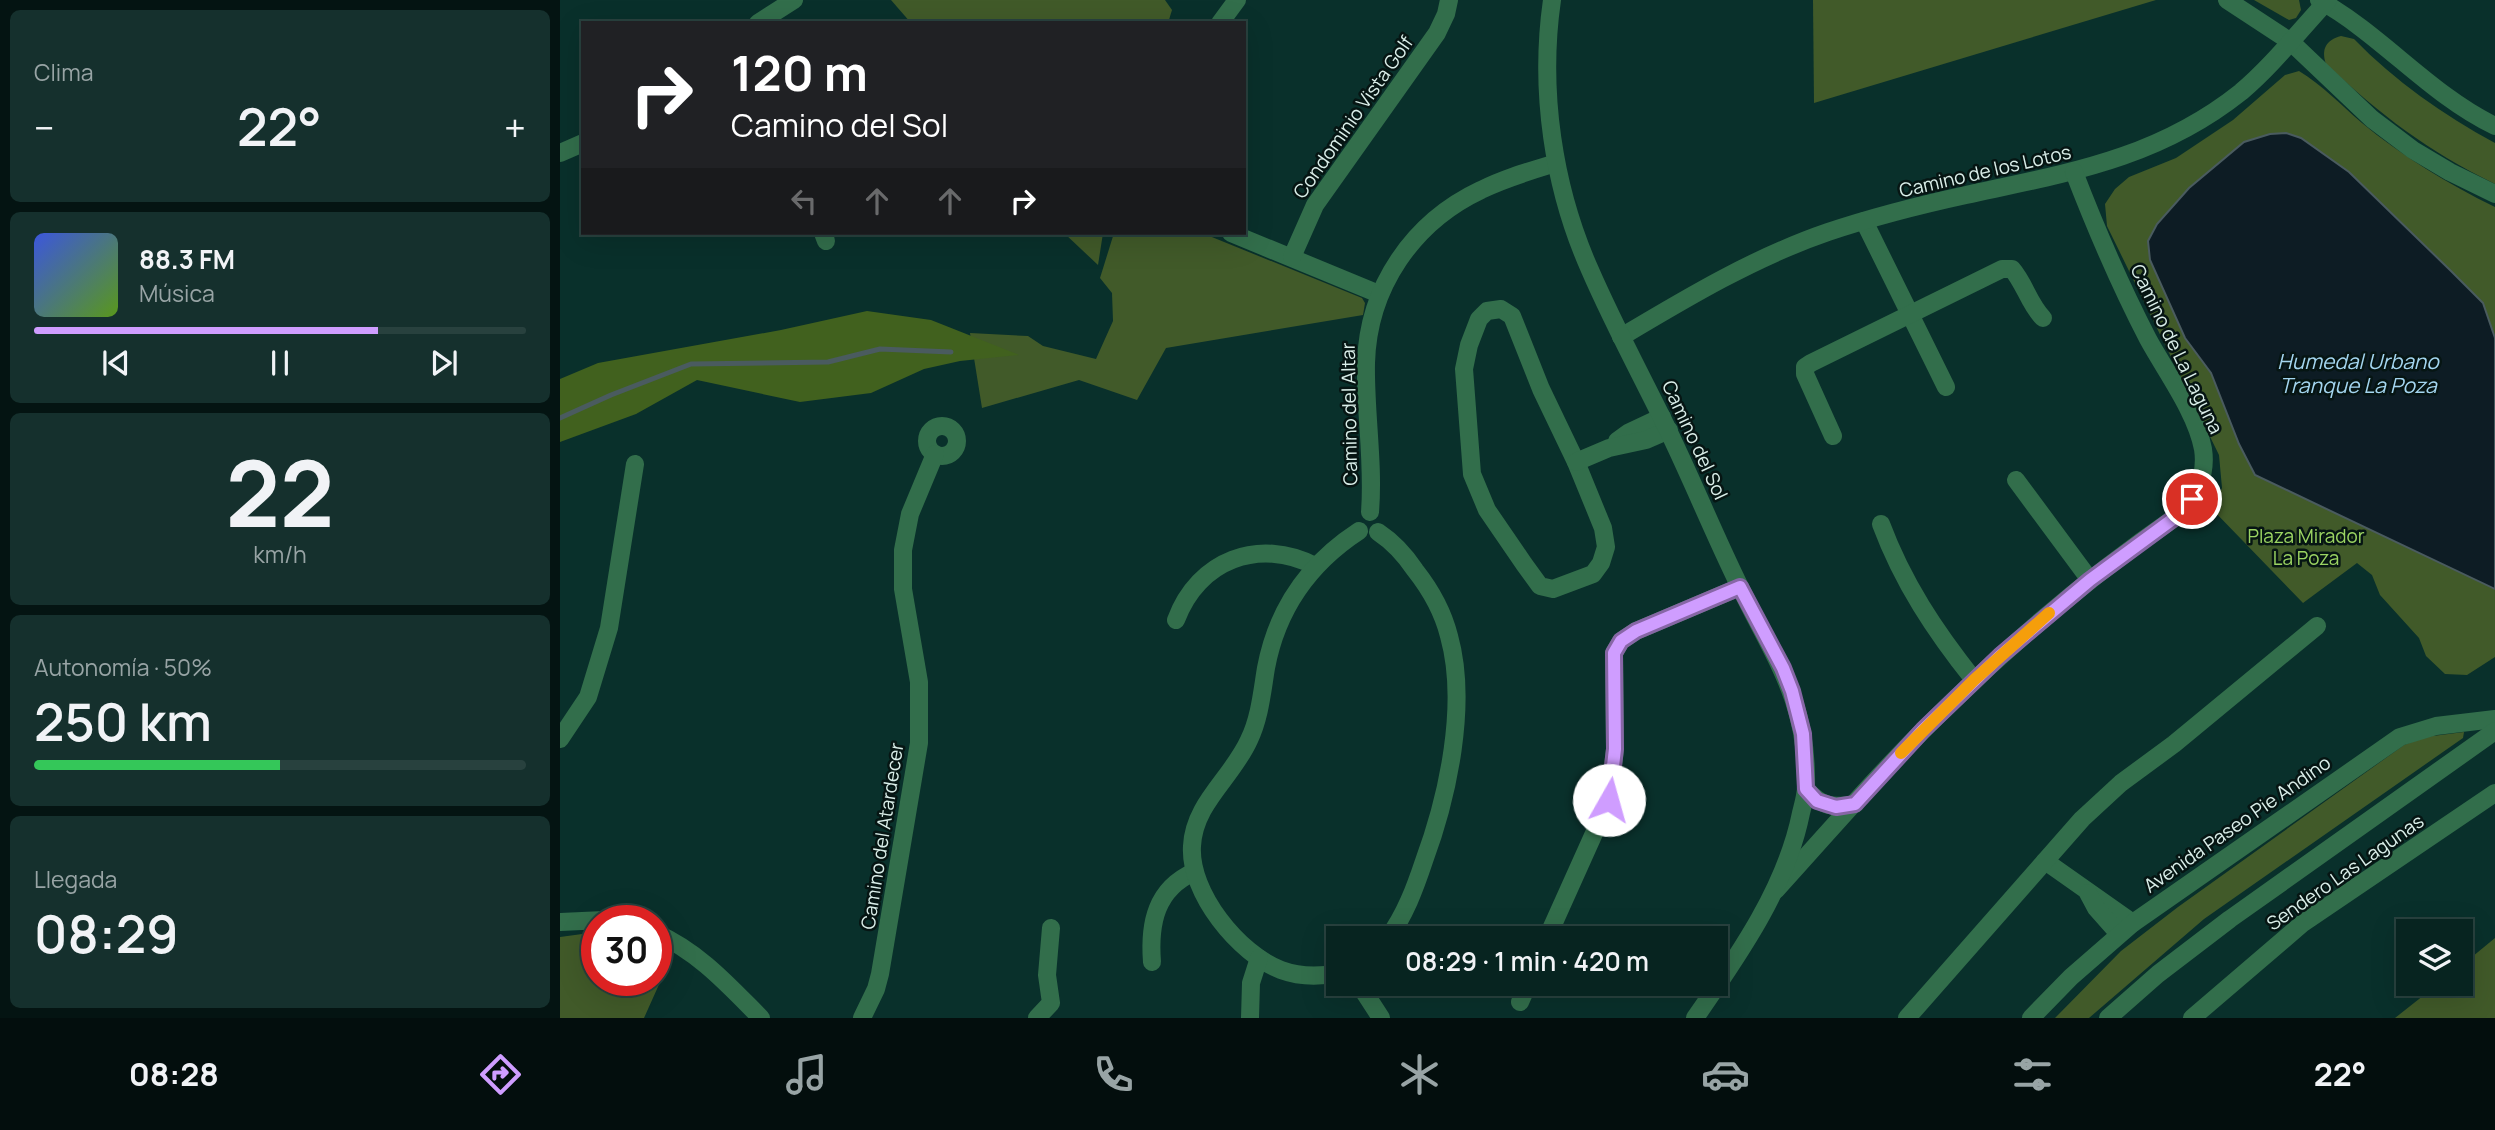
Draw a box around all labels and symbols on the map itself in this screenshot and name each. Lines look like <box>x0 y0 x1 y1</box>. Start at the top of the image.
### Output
street label: Condominio Vista Golf <box>1287 30 1419 204</box>
street label: Camino de los Lotos <box>1896 139 2074 203</box>
street label: Camino de La Laguna <box>2125 260 2229 438</box>
street label: Camino del Altar <box>1335 342 1363 486</box>
water label: Humedal Urbano Tranque La Poza <box>2277 347 2440 399</box>
street label: Camino del Sol <box>1656 376 1734 504</box>
pin <box>2162 469 2222 529</box>
park label: Plaza Mirador La Poza <box>2247 523 2365 571</box>
street label: Camino del Atardecer <box>854 741 910 931</box>
street label: Avenida Paseo Pie Andino <box>2138 749 2336 899</box>
position arrow <box>1572 763 1646 837</box>
street label: Sendero Las Lagunas <box>2261 808 2429 936</box>
speed limit sign: 30 <box>581 905 672 996</box>

